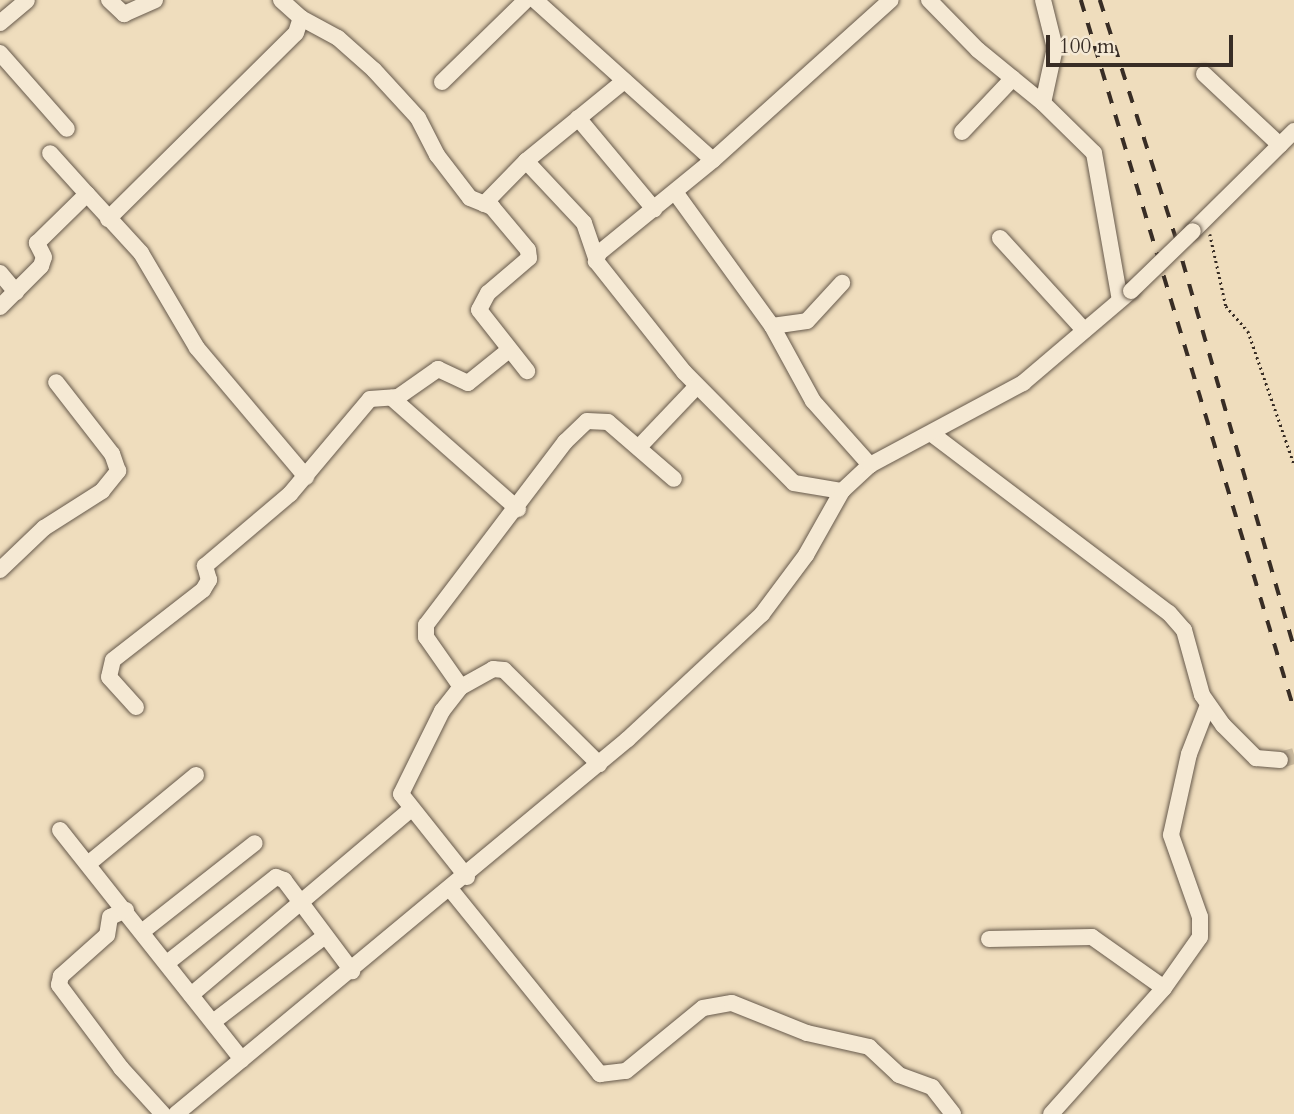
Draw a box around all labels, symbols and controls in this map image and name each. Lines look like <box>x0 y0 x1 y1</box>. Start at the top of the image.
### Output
scale bar <box>1049 21 1236 65</box>
text: 100 m <box>1059 32 1115 61</box>

